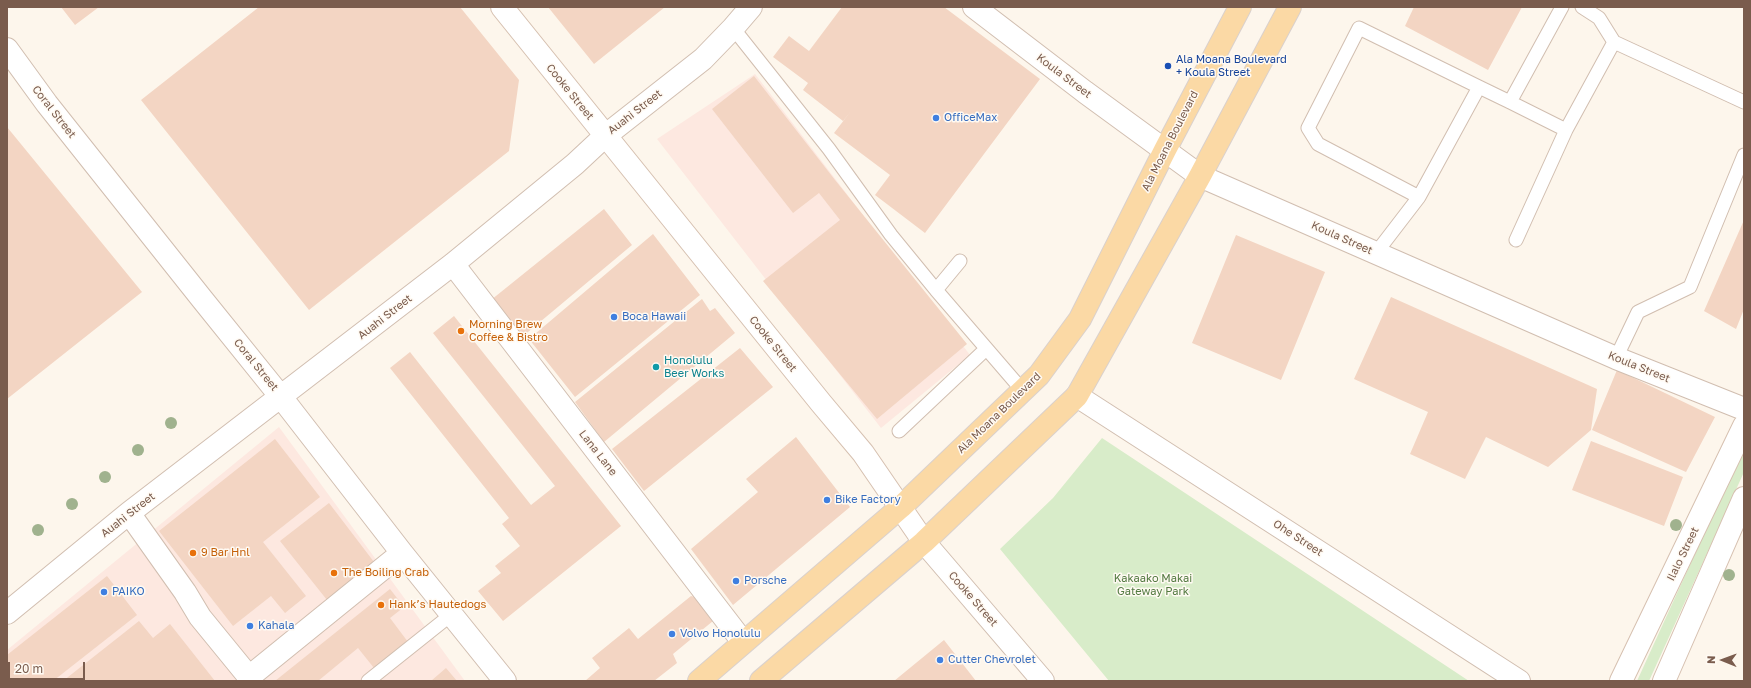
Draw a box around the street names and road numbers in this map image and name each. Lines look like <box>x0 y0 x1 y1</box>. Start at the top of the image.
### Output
street label: Koula Street <box>1034 51 1094 101</box>
street label: Cooke Street <box>543 61 597 123</box>
street label: Coral Street <box>29 83 79 141</box>
street label: Auahi Street <box>605 87 665 137</box>
street label: Ala Moana Boulevard <box>1139 89 1201 193</box>
street label: Koula Street <box>1309 219 1375 257</box>
street label: Auahi Street <box>355 292 415 342</box>
street label: Cooke Street <box>746 313 800 375</box>
street label: Coral Street <box>231 336 281 394</box>
street label: Koula Street <box>1606 349 1672 385</box>
street label: Ala Moana Boulevard <box>955 370 1043 456</box>
street label: Lana Lane <box>576 428 620 478</box>
street label: Auahi Street <box>98 490 158 540</box>
street label: Ohe Street <box>1271 517 1325 559</box>
street label: Ilalo Street <box>1664 525 1702 583</box>
street label: Cooke Street <box>946 569 1000 629</box>

